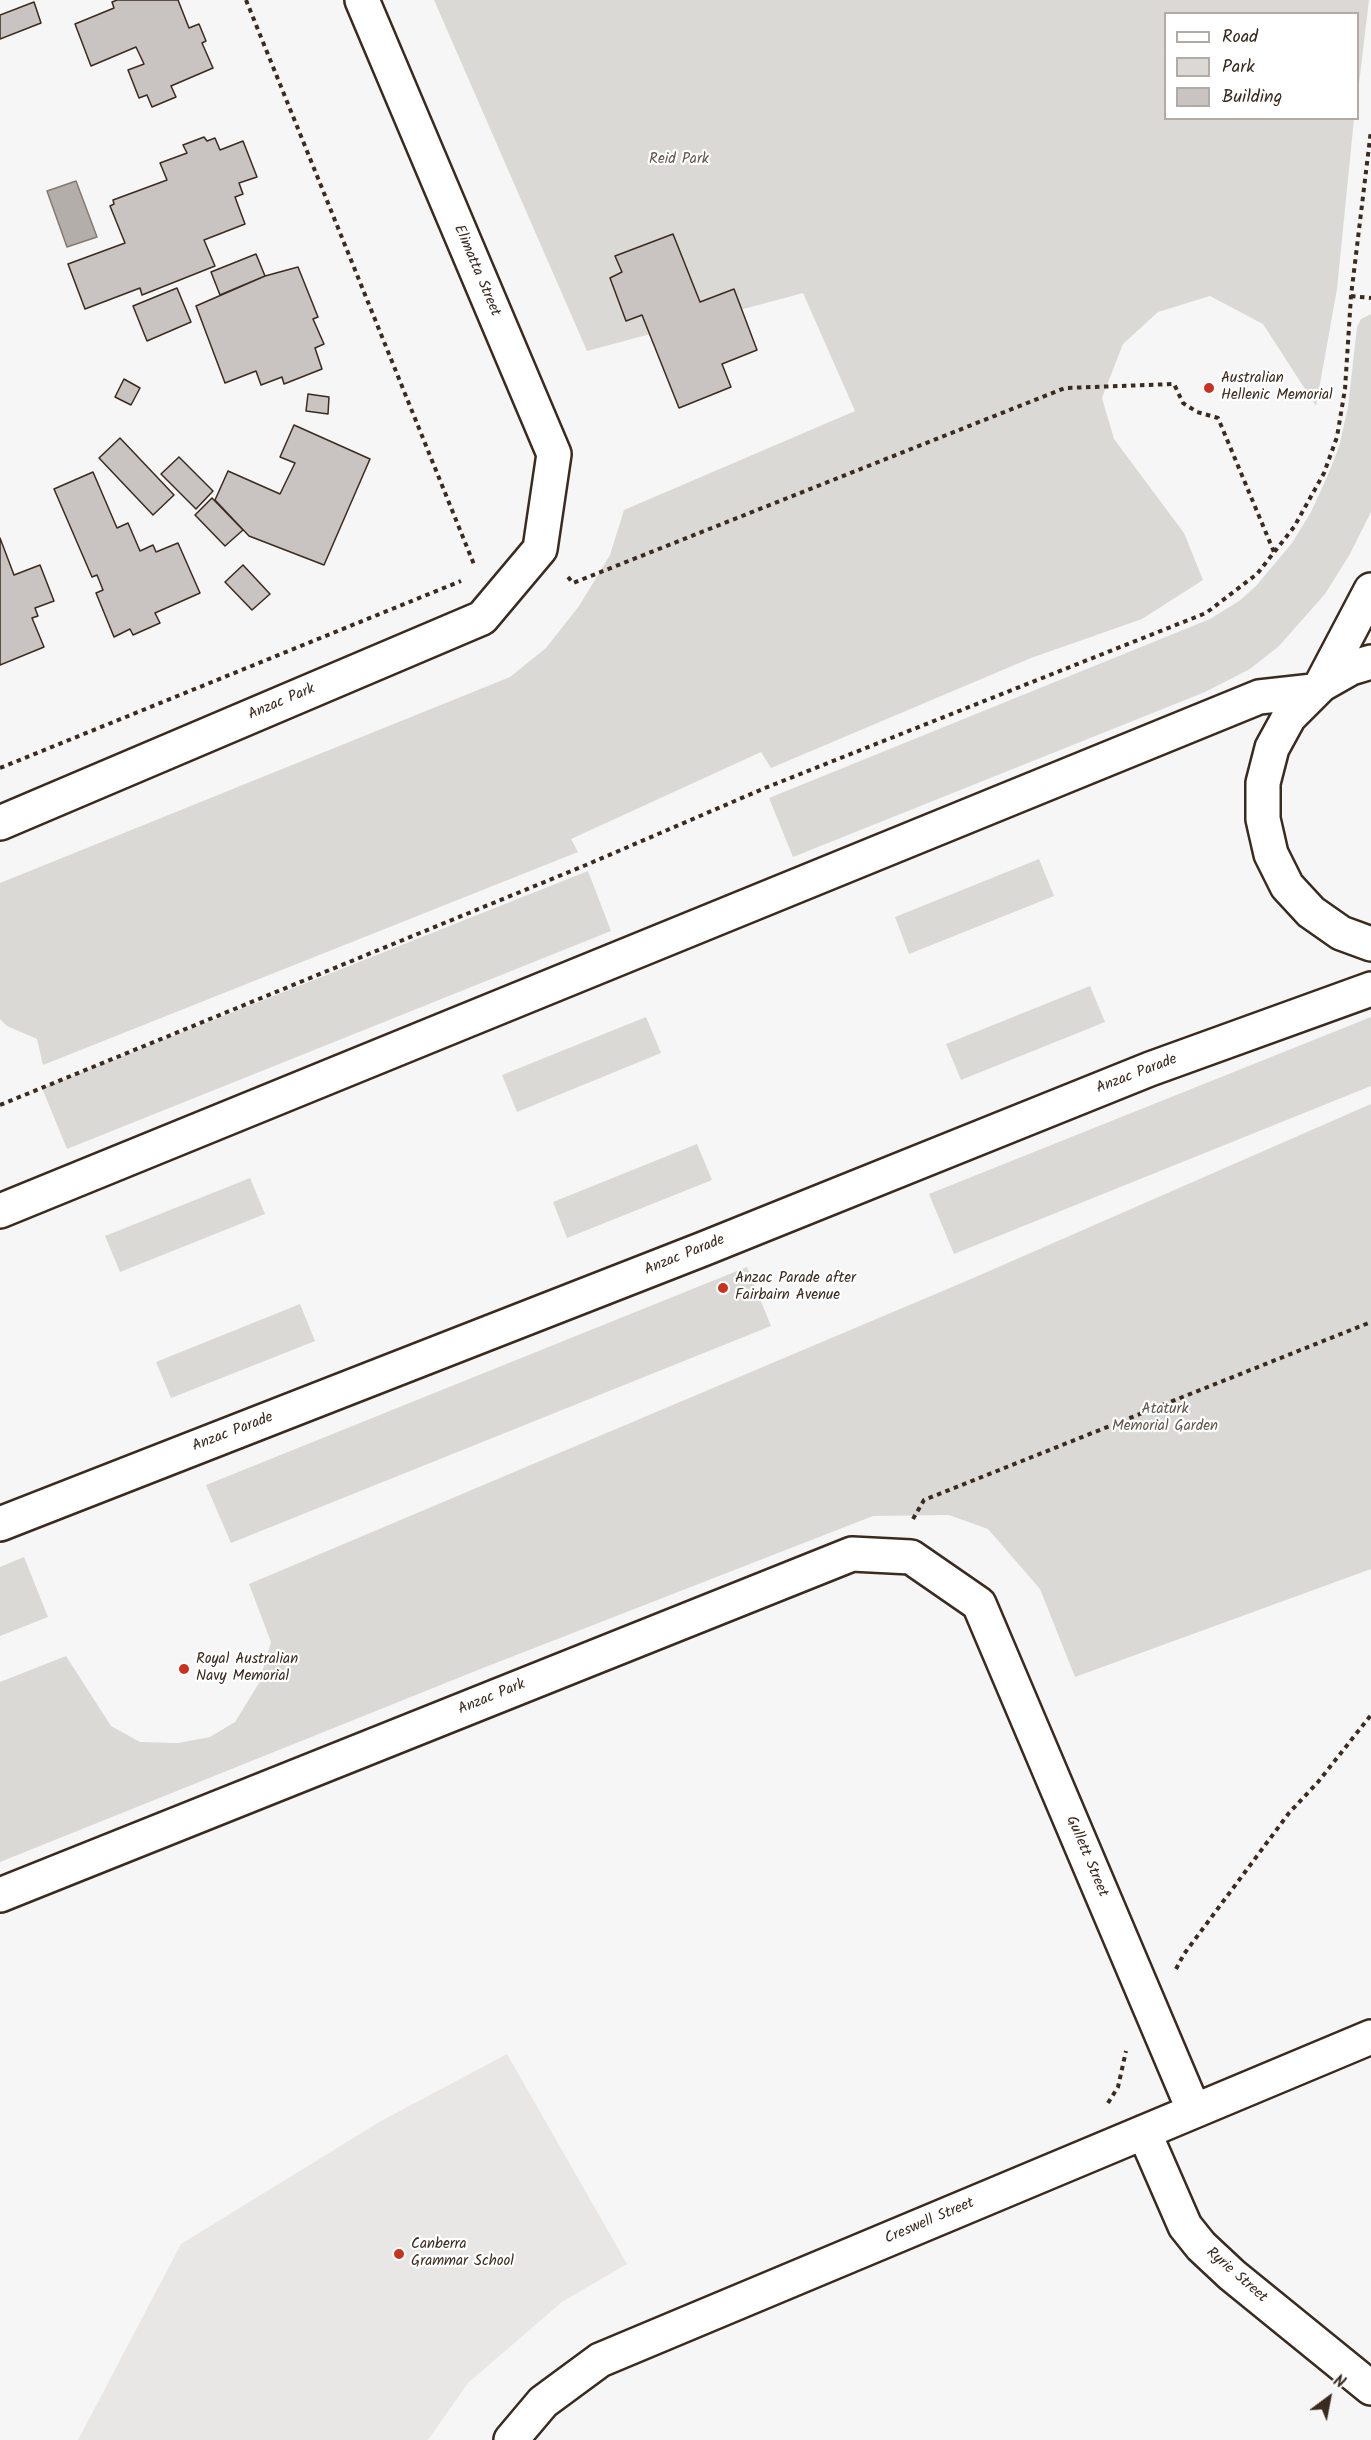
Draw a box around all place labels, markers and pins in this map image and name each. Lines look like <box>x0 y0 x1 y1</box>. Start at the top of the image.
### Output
place label: Australian Hellenic Memorial <box>1221 370 1333 405</box>
marker: Australian Hellenic Memorial <box>1202 381 1216 395</box>
place label: Anzac Parade after Fairbairn Avenue <box>735 1270 856 1305</box>
marker: Anzac Parade after Fairbairn Avenue <box>716 1281 730 1295</box>
place label: Royal Australian Navy Memorial <box>196 1651 298 1686</box>
marker: Royal Australian Navy Memorial <box>177 1662 191 1676</box>
place label: Canberra Grammar School <box>411 2236 514 2271</box>
marker: Canberra Grammar School <box>392 2247 406 2261</box>

